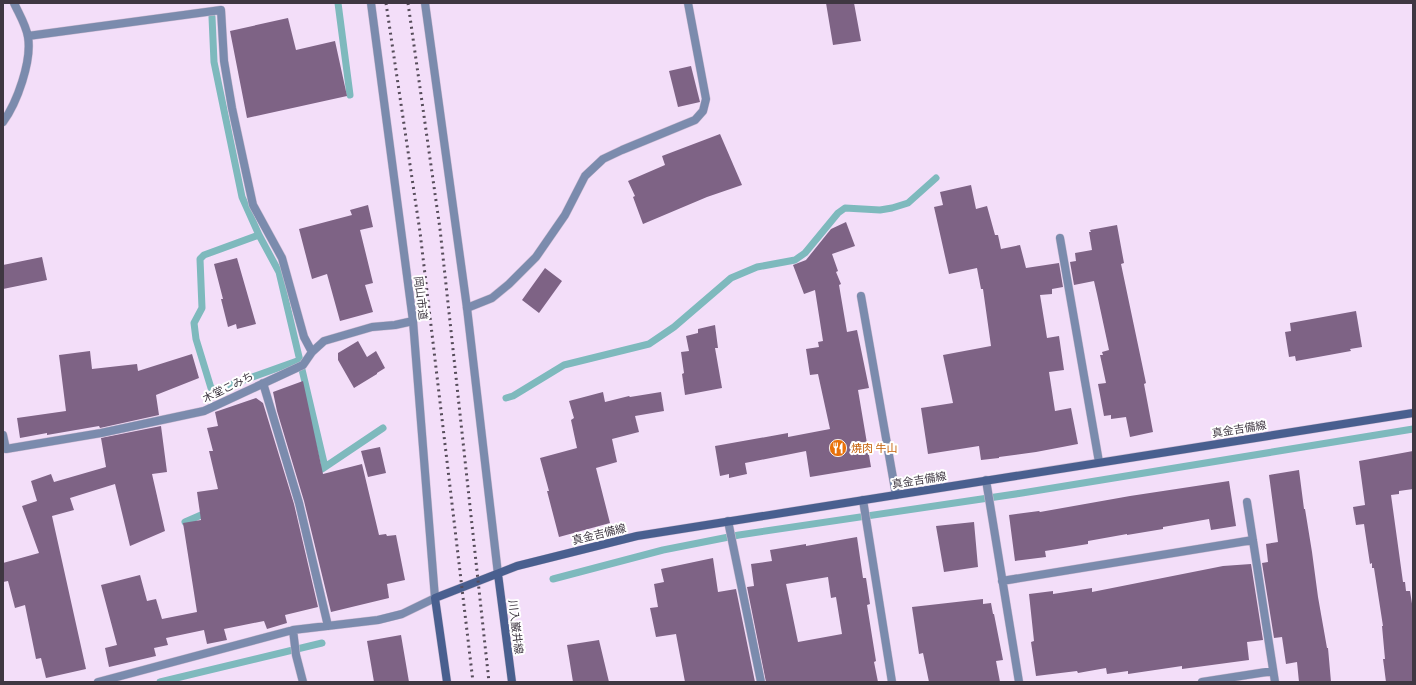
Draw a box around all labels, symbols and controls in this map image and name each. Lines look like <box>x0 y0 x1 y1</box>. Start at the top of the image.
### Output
street label: 岡山市道 <box>411 275 430 321</box>
street label: 木堂こみち <box>201 370 256 405</box>
street label: 真金吉備線 <box>1211 419 1267 440</box>
restaurant icon: 焼肉 牛山 <box>828 438 848 458</box>
place label: 焼肉 牛山 <box>851 442 898 455</box>
street label: 真金吉備線 <box>891 470 947 491</box>
street label: 真金吉備線 <box>571 522 627 547</box>
street label: 川入巌井線 <box>506 599 525 655</box>

